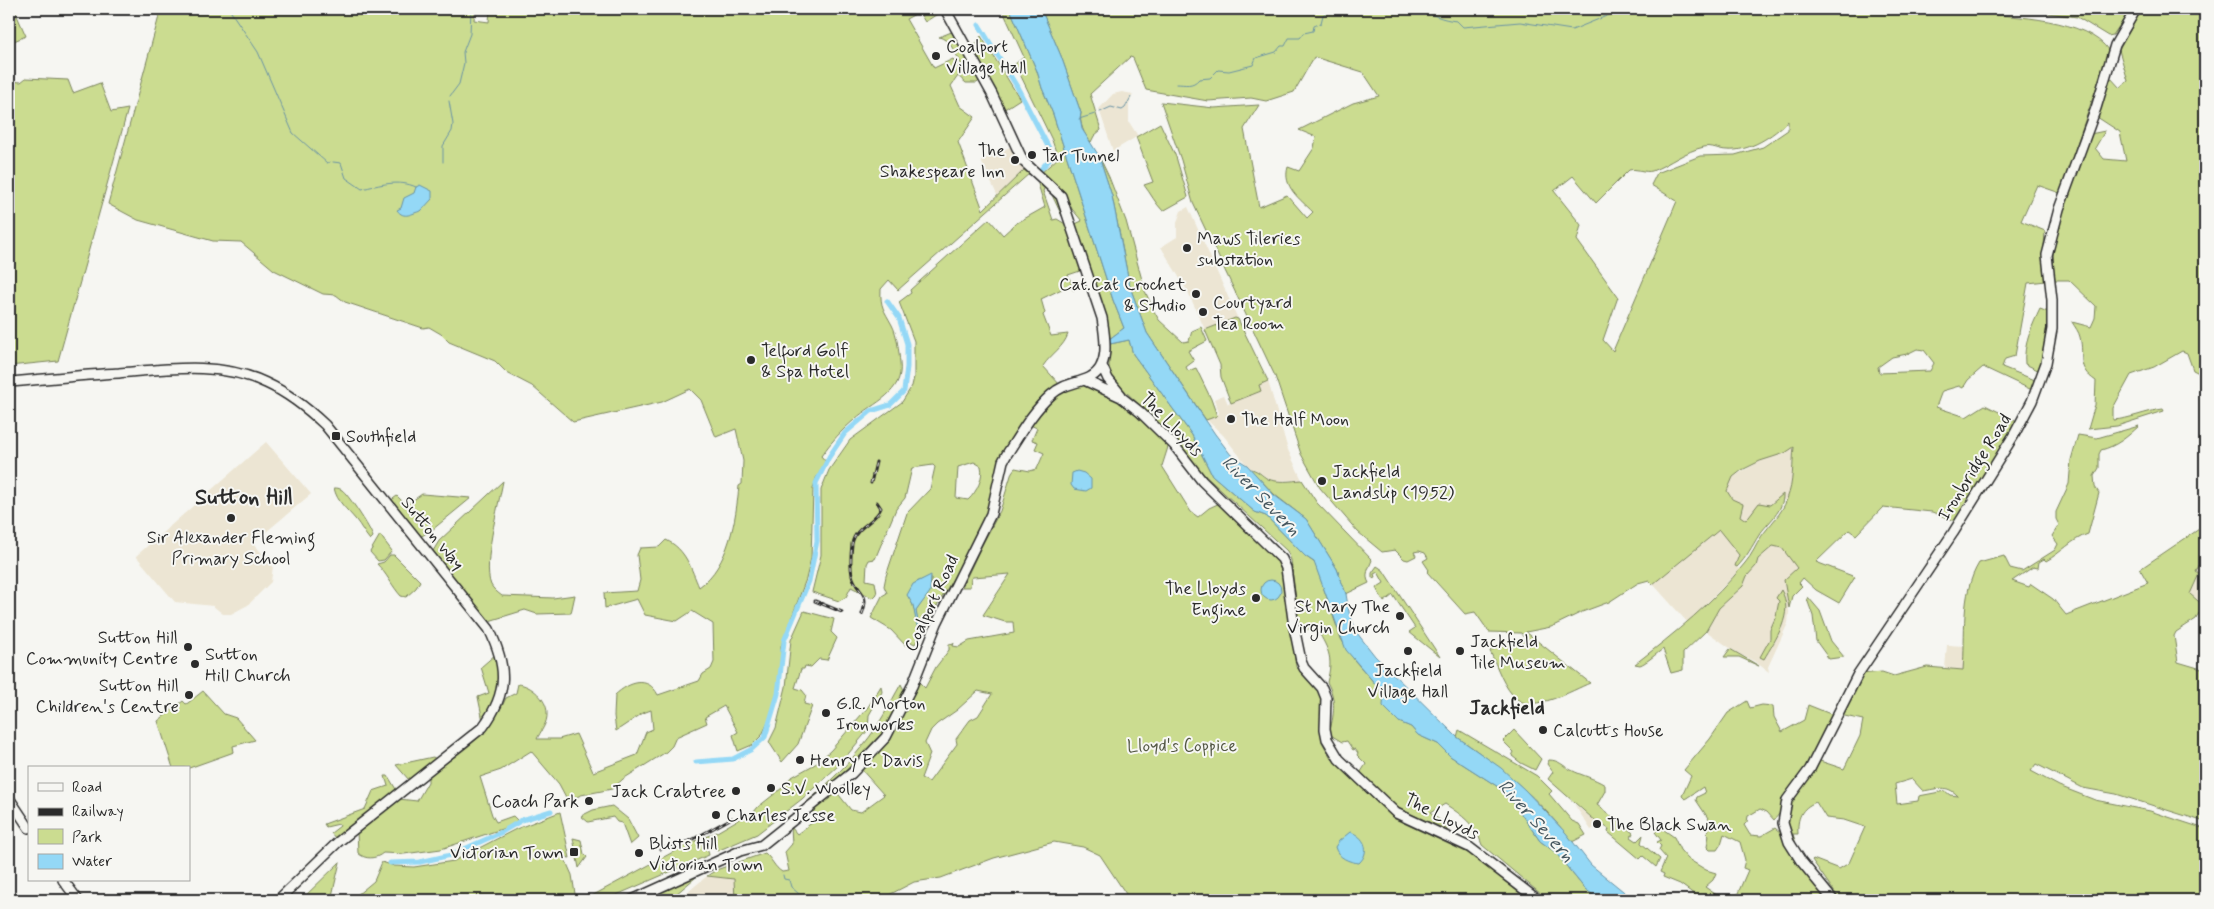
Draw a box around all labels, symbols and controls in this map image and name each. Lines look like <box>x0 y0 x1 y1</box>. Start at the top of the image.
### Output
place label: Coalport Village Hall <box>946 35 1027 80</box>
marker: Coalport Village Hall <box>930 50 942 62</box>
place label: The Shakespeare Inn <box>880 139 1005 184</box>
place label: Tar Tunnel <box>1042 144 1119 168</box>
marker: Tar Tunnel <box>1026 149 1038 161</box>
marker: The Shakespeare Inn <box>1009 154 1021 166</box>
place label: Maws Tileries substation <box>1197 227 1301 272</box>
marker: Maws Tileries substation <box>1181 242 1193 254</box>
place label: Cat.Cat Crochet & Studio <box>1059 273 1186 318</box>
marker: Cat.Cat Crochet & Studio <box>1190 288 1202 300</box>
place label: Courtyard Tea Room <box>1213 291 1292 336</box>
marker: Courtyard Tea Room <box>1197 306 1209 318</box>
place label: Telford Golf & Spa Hotel <box>761 339 849 384</box>
marker: Telford Golf & Spa Hotel <box>745 354 757 366</box>
street label: The Lloyds <box>1134 387 1208 462</box>
place label: The Half Moon <box>1241 408 1349 432</box>
street label: Ironbridge Road <box>1932 409 2019 527</box>
marker: The Half Moon <box>1225 413 1237 425</box>
place label: Southfield <box>346 425 416 449</box>
marker: Southfield <box>330 430 342 442</box>
water label: River Severn <box>1216 450 1306 542</box>
place label: Jackfield Landslip (1952) <box>1332 460 1455 505</box>
marker: Jackfield Landslip (1952) <box>1316 475 1328 487</box>
district label: Sutton Hill <box>195 484 293 512</box>
street label: Sutton Way <box>395 492 469 576</box>
marker: Sir Alexander Fleming Primary School <box>225 512 237 524</box>
place label: Sir Alexander Fleming Primary School <box>147 526 315 571</box>
street label: Coalport Road <box>899 551 965 656</box>
place label: The Lloyds Engine <box>1165 577 1246 624</box>
marker: The Lloyds Engine <box>1250 592 1262 604</box>
place label: St Mary The Virgin Church <box>1287 595 1390 641</box>
marker: St Mary The Virgin Church <box>1394 610 1406 622</box>
place label: Sutton Hill Community Centre <box>26 626 178 671</box>
place label: Jackfield Tile Museum <box>1470 630 1566 675</box>
marker: Sutton Hill Community Centre <box>182 641 194 653</box>
place label: Sutton Hill Church <box>205 643 291 688</box>
marker: Jackfield Village Hall <box>1402 645 1414 657</box>
marker: Jackfield Tile Museum <box>1454 645 1466 657</box>
marker: Sutton Hill Church <box>189 658 201 670</box>
place label: Jackfield Village Hall <box>1368 659 1448 704</box>
place label: Sutton Hill Children's Centre <box>35 674 179 719</box>
marker: Sutton Hill Children's Centre <box>183 689 195 701</box>
place label: G.R. Morton Ironworks <box>836 692 926 737</box>
district label: Jackfield <box>1469 695 1545 722</box>
marker: G.R. Morton Ironworks <box>820 707 832 719</box>
place label: Calcutts House <box>1553 719 1663 743</box>
marker: Calcutts House <box>1537 724 1549 736</box>
park label: Lloyd's Coppice <box>1127 734 1237 758</box>
place label: Henry E. Davis <box>810 749 923 773</box>
marker: Henry E. Davis <box>794 754 806 766</box>
legend <box>28 766 190 882</box>
water label: River Severn <box>1492 774 1580 868</box>
place label: S.V. Woolley <box>781 777 871 801</box>
text: Road <box>72 778 102 798</box>
place label: Jack Crabtree <box>611 780 726 804</box>
marker: S.V. Woolley <box>765 782 777 794</box>
marker: Jack Crabtree <box>730 785 742 797</box>
street label: The Lloyds <box>1400 788 1483 846</box>
place label: Coach Park <box>491 790 579 814</box>
marker: Coach Park <box>583 795 595 807</box>
text: Railway <box>72 802 124 822</box>
place label: Charles Jesse <box>726 804 835 828</box>
marker: Charles Jesse <box>710 809 722 821</box>
place label: The Black Swan <box>1607 813 1731 837</box>
marker: The Black Swan <box>1591 818 1603 830</box>
text: Park <box>72 828 102 848</box>
place label: Blists Hill Victorian Town <box>649 832 763 877</box>
place label: Victorian Town <box>450 841 564 865</box>
marker: Victorian Town <box>568 846 580 858</box>
marker: Blists Hill Victorian Town <box>633 847 645 859</box>
text: Water <box>72 852 112 872</box>

